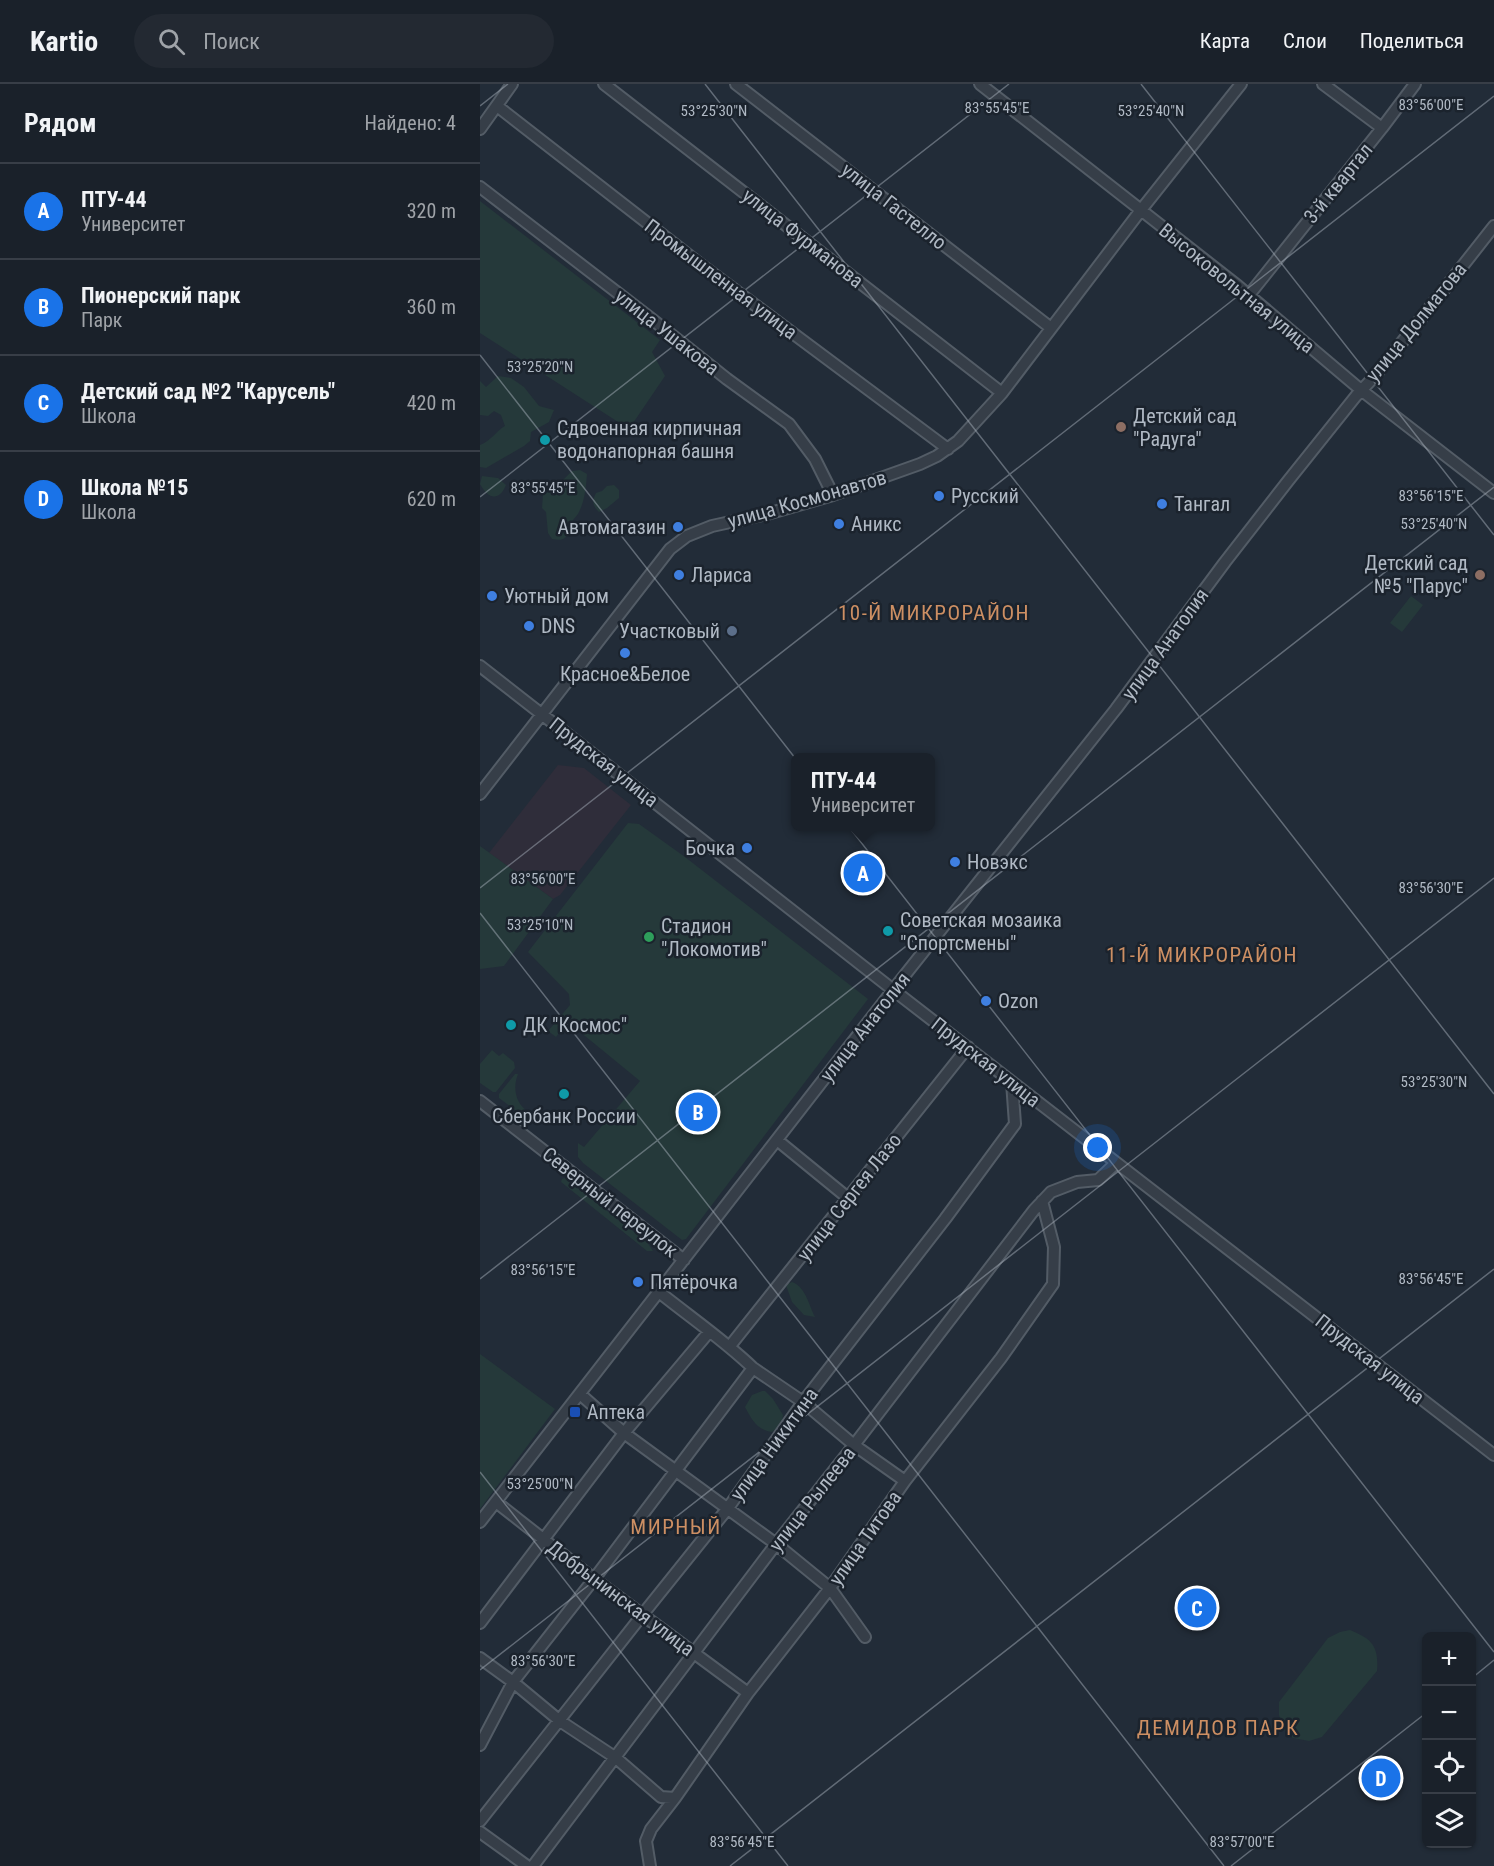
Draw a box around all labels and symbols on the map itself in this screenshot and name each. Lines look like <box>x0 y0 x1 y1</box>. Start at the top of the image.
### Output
text: 83°56'00"E <box>1399 96 1463 114</box>
text: 83°55'45"E <box>965 99 1029 117</box>
text: 53°25'30"N <box>681 102 747 120</box>
text: 53°25'40"N <box>1118 102 1184 120</box>
street label: 3-й квартал <box>1298 138 1378 228</box>
street label: улица Гастелло <box>837 157 951 255</box>
street label: улица Фурманова <box>738 183 868 293</box>
street label: Промышленная улица <box>640 214 802 344</box>
street label: Высоковольтная улица <box>1154 218 1320 358</box>
street label: улица Долматова <box>1361 258 1471 386</box>
street label: улица Ушакова <box>610 284 724 380</box>
text: 53°25'20"N <box>507 358 573 376</box>
place label: Детский сад "Радуга" <box>1133 404 1237 451</box>
place label: Сдвоенная кирпичная водонапорная башня <box>557 416 742 463</box>
marker: Детский сад "Радуга" <box>1114 420 1128 434</box>
marker: Сдвоенная кирпичная водонапорная башня <box>538 433 552 447</box>
street label: улица Космонавтов <box>725 465 889 533</box>
text: 83°55'45"E <box>511 479 575 497</box>
place label: Русский <box>951 484 1019 508</box>
text: 83°56'15"E <box>1399 487 1463 505</box>
marker: Русский <box>932 489 946 503</box>
place label: Тангал <box>1174 492 1230 516</box>
marker: Тангал <box>1155 497 1169 511</box>
place label: Аникс <box>851 512 902 536</box>
place label: Автомагазин <box>558 515 666 539</box>
text: 53°25'40"N <box>1401 515 1467 533</box>
marker: Аникс <box>832 517 846 531</box>
marker: Автомагазин <box>671 520 685 534</box>
place label: Детский сад №5 "Парус" <box>1364 551 1468 598</box>
place label: Лариса <box>691 563 752 587</box>
marker: Лариса <box>672 568 686 582</box>
marker: Детский сад №5 "Парус" <box>1473 568 1487 582</box>
street label: улица Анатолия <box>1116 583 1214 705</box>
place label: Уютный дом <box>504 584 609 608</box>
marker: Уютный дом <box>485 589 499 603</box>
district label: 10-Й МИКРОРАЙОН <box>838 601 1030 625</box>
place label: DNS <box>541 614 575 638</box>
marker: DNS <box>522 619 536 633</box>
place label: Участковый <box>619 619 720 643</box>
marker: Участковый <box>725 624 739 638</box>
marker: Красное&Белое <box>618 646 632 660</box>
place label: Красное&Белое <box>560 662 690 686</box>
street label: Прудская улица <box>545 712 663 812</box>
place label: Бочка <box>685 836 735 860</box>
marker: Бочка <box>740 841 754 855</box>
pin: A <box>844 850 883 896</box>
place label: Новэкс <box>967 850 1028 874</box>
marker: Новэкс <box>948 855 962 869</box>
text: 83°56'00"E <box>511 870 575 888</box>
text: 83°56'30"E <box>1399 879 1463 897</box>
place label: Советская мозаика "Спортсмены" <box>900 908 1062 955</box>
place label: Стадион "Локомотив" <box>661 914 767 961</box>
text: 53°25'10"N <box>507 916 573 934</box>
marker: Советская мозаика "Спортсмены" <box>881 924 895 938</box>
marker: Стадион "Локомотив" <box>642 930 656 944</box>
district label: 11-Й МИКРОРАЙОН <box>1106 943 1298 967</box>
street label: улица Анатолия <box>815 968 915 1086</box>
place label: Ozon <box>998 989 1038 1013</box>
marker: Ozon <box>979 994 993 1008</box>
street label: Прудская улица <box>927 1012 1045 1112</box>
place label: ДК "Космос" <box>523 1013 627 1037</box>
marker: ДК "Космос" <box>504 1018 518 1032</box>
text: 53°25'30"N <box>1401 1073 1467 1091</box>
marker: Сбербанк России <box>557 1087 571 1101</box>
pin: B <box>678 1090 718 1134</box>
place label: Сбербанк России <box>492 1104 636 1128</box>
street label: улица Сергея Лазо <box>792 1128 906 1266</box>
your location <box>1083 1133 1112 1162</box>
street label: Северный переулок <box>538 1142 683 1262</box>
text: 83°56'15"E <box>511 1261 575 1279</box>
place label: Пятёрочка <box>650 1270 738 1294</box>
text: 83°56'45"E <box>1399 1270 1463 1288</box>
marker: Пятёрочка <box>631 1275 645 1289</box>
street label: Прудская улица <box>1311 1309 1429 1409</box>
street label: улица Никитина <box>725 1383 823 1505</box>
place label: Аптека <box>587 1400 645 1424</box>
marker: Аптека <box>568 1405 582 1419</box>
street label: улица Рылеева <box>764 1442 860 1556</box>
text: 53°25'00"N <box>507 1475 573 1493</box>
street label: улица Титова <box>824 1486 906 1590</box>
district label: МИРНЫЙ <box>630 1515 722 1539</box>
street label: Добрынинская улица <box>543 1535 699 1661</box>
pin: C <box>1178 1586 1216 1630</box>
text: 83°56'30"E <box>511 1652 575 1670</box>
district label: ДЕМИДОВ ПАРК <box>1137 1716 1299 1740</box>
pin: D <box>1362 1756 1400 1800</box>
text: 83°56'45"E <box>710 1833 774 1851</box>
text: 83°57'00"E <box>1210 1833 1274 1851</box>

